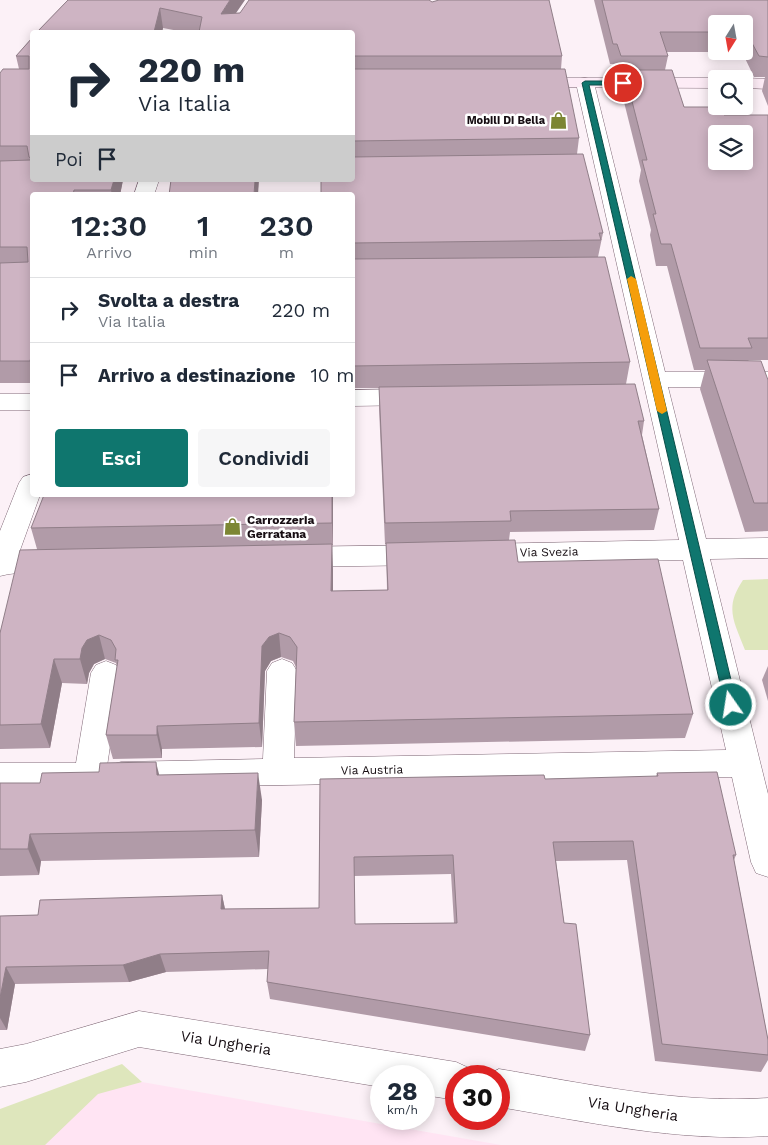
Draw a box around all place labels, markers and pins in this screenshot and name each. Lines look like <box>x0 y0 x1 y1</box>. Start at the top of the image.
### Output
pin <box>602 62 644 104</box>
shop icon: Mobili Di Bella <box>549 110 569 130</box>
place label: Mobili Di Bella <box>467 114 546 127</box>
place label: Carrozzeria Gerratana <box>247 513 314 541</box>
shop icon: Carrozzeria Gerratana <box>223 517 243 537</box>

